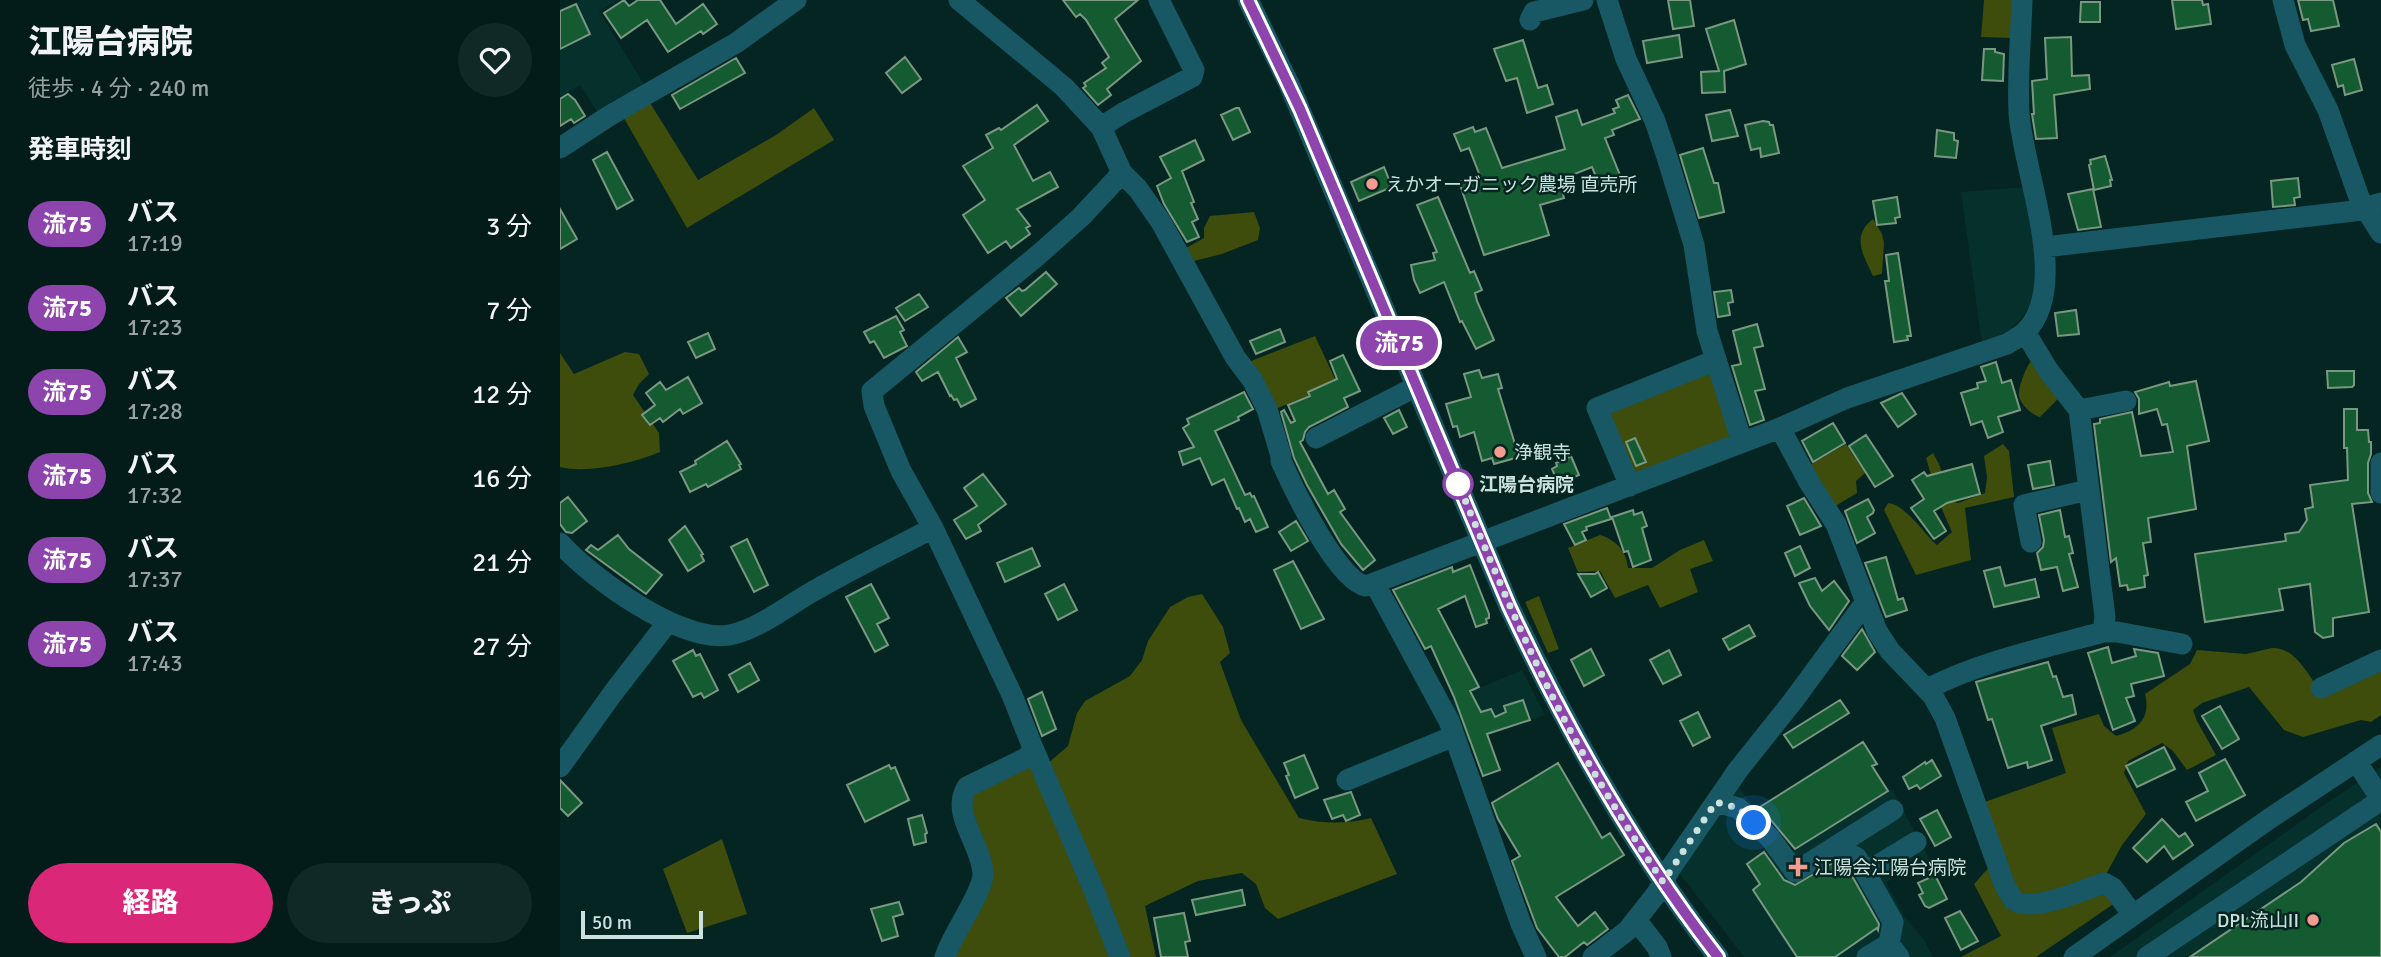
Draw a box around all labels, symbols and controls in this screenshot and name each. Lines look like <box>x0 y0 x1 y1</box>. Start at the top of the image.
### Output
text: 江陽台病院 <box>28 22 193 63</box>
button: heart <box>458 23 532 97</box>
text: 徒歩 · 4 分 · 240 m <box>28 74 209 103</box>
text: 発車時刻 <box>28 134 132 166</box>
place label: えかオーガニック農場 直売所 <box>1386 173 1637 197</box>
marker: えかオーガニック農場 直売所 <box>1364 176 1380 192</box>
text: バス <box>127 197 179 229</box>
text: 流75 <box>42 209 92 239</box>
text: 3 分 <box>486 211 532 243</box>
text: 17:19 <box>127 229 183 258</box>
text: バス <box>127 281 179 313</box>
text: 流75 <box>42 293 92 323</box>
text: 7 分 <box>486 295 532 327</box>
text: 17:23 <box>127 313 183 342</box>
line badge: 流75 <box>1359 320 1439 366</box>
text: 流75 <box>1374 328 1424 358</box>
text: バス <box>127 365 179 397</box>
text: 流75 <box>42 377 92 407</box>
text: 12 分 <box>472 379 532 411</box>
text: 17:28 <box>127 397 183 426</box>
place label: 浄観寺 <box>1514 441 1571 465</box>
marker: 浄観寺 <box>1492 444 1508 460</box>
text: バス <box>127 449 179 481</box>
text: 流75 <box>42 461 92 491</box>
text: 16 分 <box>472 463 532 495</box>
marker: 江陽台病院 <box>1443 469 1473 499</box>
place label: 江陽台病院 <box>1479 473 1574 497</box>
text: 17:32 <box>127 481 183 510</box>
text: バス <box>127 533 179 565</box>
text: 流75 <box>42 545 92 575</box>
text: 21 分 <box>472 547 532 579</box>
text: 17:37 <box>127 565 183 594</box>
text: バス <box>127 617 179 649</box>
text: 流75 <box>42 629 92 659</box>
text: 27 分 <box>472 631 532 663</box>
text: 17:43 <box>127 649 183 678</box>
your location <box>1736 805 1771 840</box>
place label: 江陽会江陽台病院 <box>1814 856 1966 880</box>
marker: 江陽会江陽台病院 <box>1788 857 1808 877</box>
button: 経路 <box>28 863 273 943</box>
button: きっぷ <box>287 863 532 943</box>
scale bar <box>581 908 704 940</box>
place label: DPL流山II <box>2217 909 2299 933</box>
text: 50 m <box>592 911 632 935</box>
marker: DPL流山II <box>2305 912 2321 928</box>

